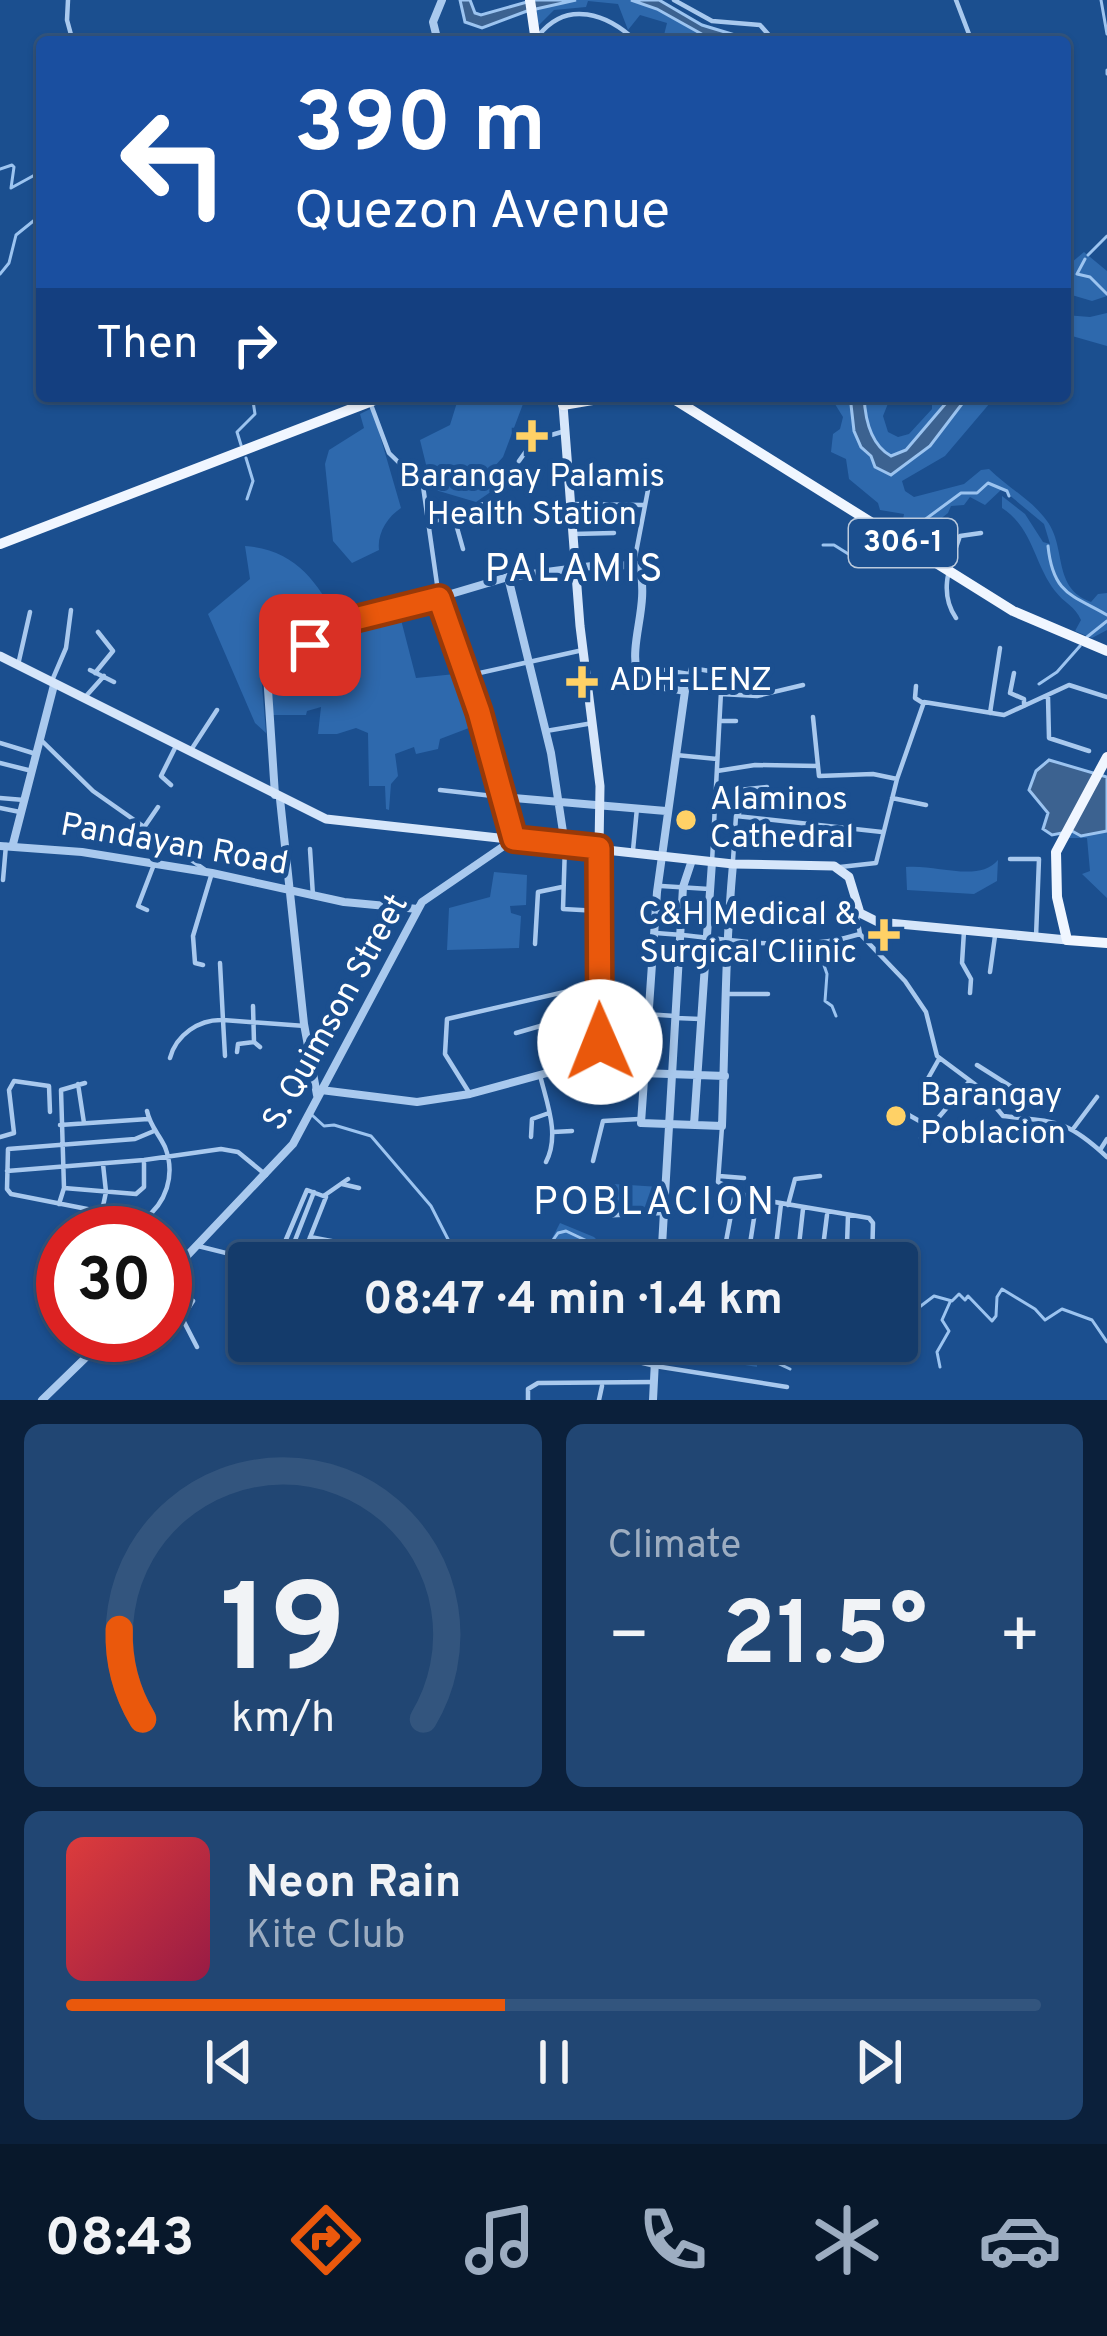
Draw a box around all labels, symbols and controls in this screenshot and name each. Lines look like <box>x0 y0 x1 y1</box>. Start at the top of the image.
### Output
text: 390 m <box>294 75 546 181</box>
icon: left <box>96 84 252 240</box>
text: Quezon Avenue <box>294 179 670 248</box>
icon: right <box>222 312 288 378</box>
text: Then <box>96 317 198 374</box>
marker: Barangay Palamis Health Station <box>516 420 548 452</box>
place label: Barangay Palamis Health Station <box>399 457 665 537</box>
road number: 306-1 <box>849 519 957 567</box>
district label: PALAMIS <box>484 547 666 596</box>
pin <box>259 594 361 696</box>
icon: arrive <box>277 612 343 678</box>
place label: ADH-LENZ <box>609 661 772 703</box>
marker: ADH-LENZ <box>566 666 598 698</box>
place label: Alaminos Cathedral <box>710 780 854 860</box>
street label: Pandayan Road <box>57 805 291 887</box>
marker: Alaminos Cathedral <box>673 807 699 833</box>
street label: S. Quimson Street <box>255 887 419 1139</box>
place label: C&H Medical & Surgical Cliinic <box>638 895 857 975</box>
marker: C&H Medical & Surgical Cliinic <box>868 919 900 951</box>
position arrow <box>537 979 663 1105</box>
place label: Barangay Poblacion <box>920 1076 1066 1156</box>
marker: Barangay Poblacion <box>883 1103 909 1129</box>
district label: POBLACION <box>533 1180 777 1229</box>
speed limit sign: 30 <box>36 1206 192 1362</box>
text: 08:47 · 4 min · 1.4 km <box>363 1273 783 1330</box>
text: Climate <box>608 1523 741 1572</box>
text: 19 <box>219 1558 346 1716</box>
text: 21.5° <box>721 1583 927 1696</box>
text: − <box>608 1598 650 1681</box>
text: + <box>998 1598 1041 1681</box>
text: km/h <box>231 1692 335 1746</box>
text: Neon Rain <box>246 1856 462 1913</box>
text: Kite Club <box>246 1913 405 1962</box>
icon: previous <box>196 2029 262 2095</box>
icon: pause <box>521 2029 587 2095</box>
icon: next <box>846 2029 912 2095</box>
icon: directions <box>284 2198 368 2282</box>
icon: music <box>458 2198 542 2282</box>
icon: phone <box>631 2198 715 2282</box>
icon: climate <box>805 2198 889 2282</box>
icon: car <box>978 2198 1062 2282</box>
text: 08:43 <box>45 2206 194 2275</box>

